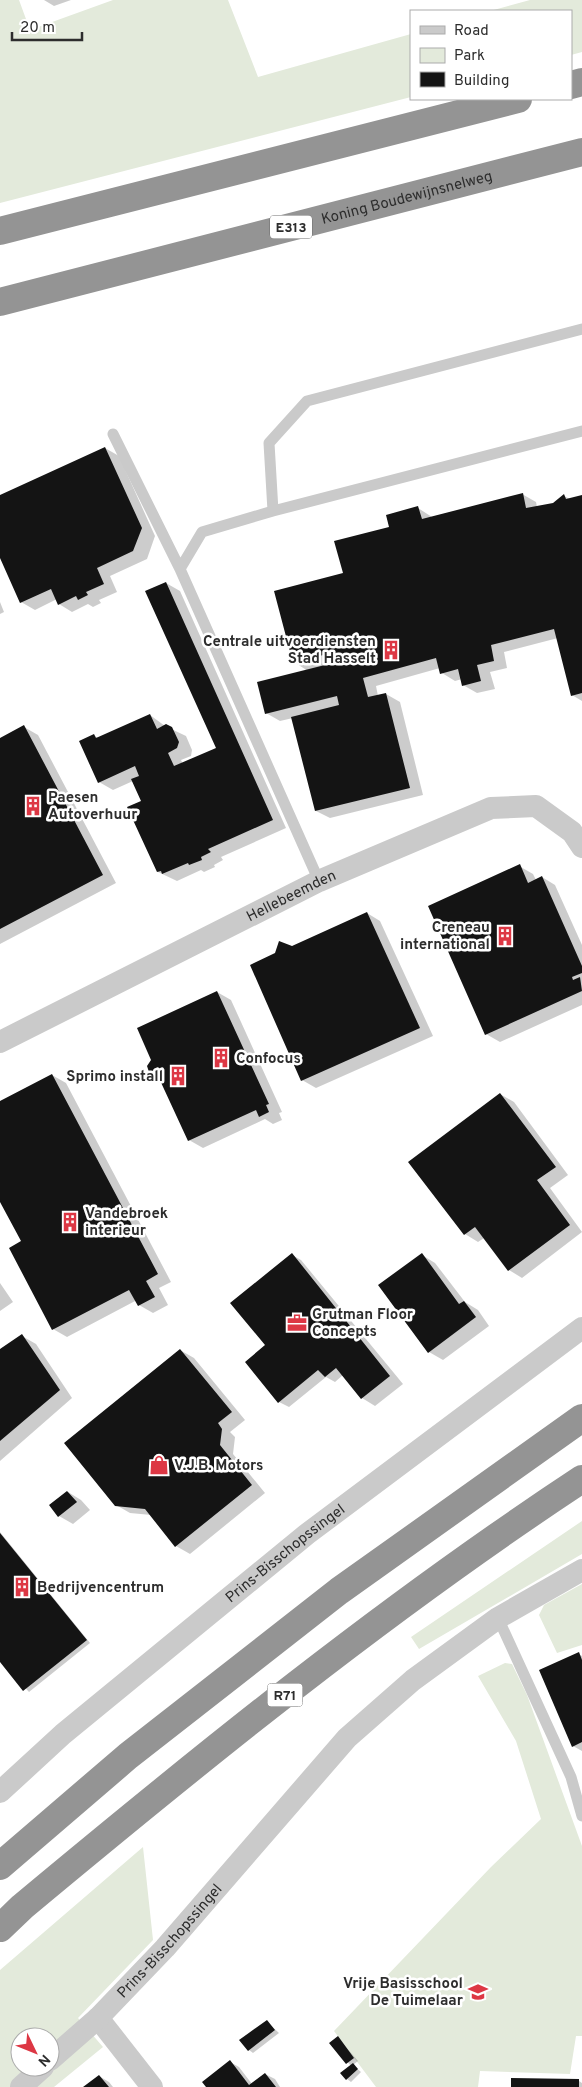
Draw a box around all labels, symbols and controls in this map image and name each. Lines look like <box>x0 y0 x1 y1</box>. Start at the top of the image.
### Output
scale bar <box>12 10 82 42</box>
legend <box>410 10 572 100</box>
text: 20 m <box>20 19 55 38</box>
text: Road <box>454 22 489 41</box>
text: Park <box>454 47 485 66</box>
text: Building <box>454 72 509 91</box>
street label: Koning Boudewijnsnelweg <box>319 167 495 230</box>
road number: E313 <box>270 216 312 238</box>
place label: Centrale uitvoerdiensten Stad Hasselt <box>203 633 376 669</box>
building icon: Centrale uitvoerdiensten Stad Hasselt <box>380 639 402 661</box>
place label: Paesen Autoverhuur <box>48 789 138 825</box>
building icon: Paesen Autoverhuur <box>22 795 44 817</box>
street label: Hellebeemden <box>244 867 340 927</box>
place label: Creneau international <box>400 919 490 955</box>
building icon: Creneau international <box>494 925 516 947</box>
building icon: Confocus <box>210 1047 232 1069</box>
place label: Confocus <box>236 1050 301 1069</box>
building icon: Sprimo install <box>167 1065 189 1087</box>
place label: Sprimo install <box>66 1068 163 1087</box>
place label: Vandebroek interieur <box>85 1205 168 1241</box>
building icon: Vandebroek interieur <box>59 1211 81 1233</box>
place label: Grutman Floor Concepts <box>312 1306 414 1342</box>
office icon: Grutman Floor Concepts <box>286 1312 308 1334</box>
shop icon: V.J.B. Motors <box>148 1454 170 1476</box>
place label: V.J.B. Motors <box>174 1457 264 1476</box>
street label: Prins-Bisschopssingel <box>222 1501 349 1608</box>
building icon: Bedrijvencentrum <box>11 1576 33 1598</box>
place label: Bedrijvencentrum <box>37 1579 164 1598</box>
road number: R71 <box>268 1684 302 1706</box>
street label: Prins-Bisschopssingel <box>114 1881 227 2003</box>
place label: Vrije Basisschool De Tuimelaar <box>343 1975 464 2011</box>
school or university icon: Vrije Basisschool De Tuimelaar <box>467 1981 489 2003</box>
north arrow <box>10 2027 60 2077</box>
text: N <box>34 2050 53 2069</box>

